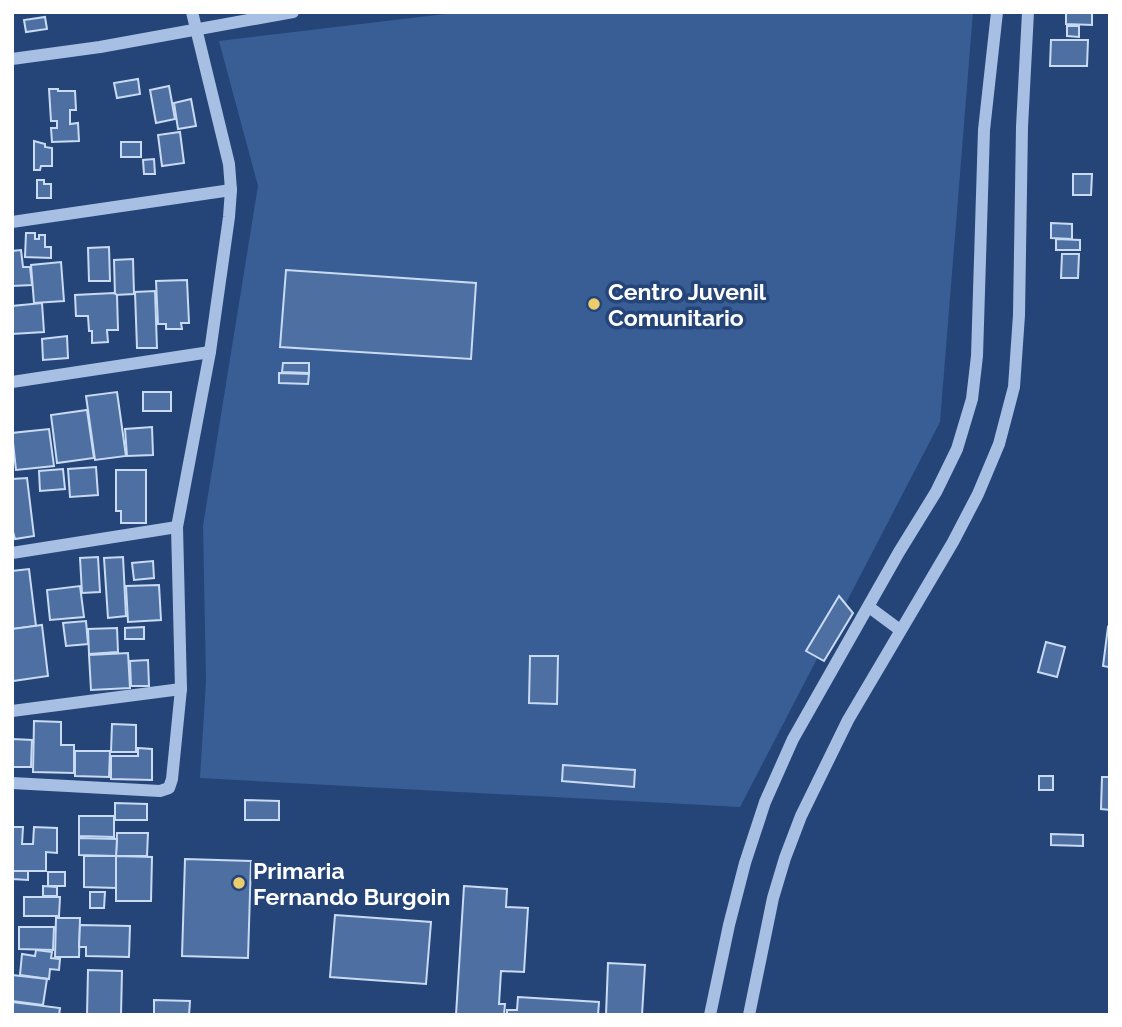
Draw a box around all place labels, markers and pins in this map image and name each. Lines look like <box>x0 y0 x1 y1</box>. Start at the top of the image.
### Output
place label: Centro Juvenil Comunitario <box>608 278 767 331</box>
marker: Centro Juvenil Comunitario <box>586 296 602 312</box>
place label: Primaria Fernando Burgoin <box>253 857 450 910</box>
marker: Primaria Fernando Burgoin <box>231 875 247 891</box>

